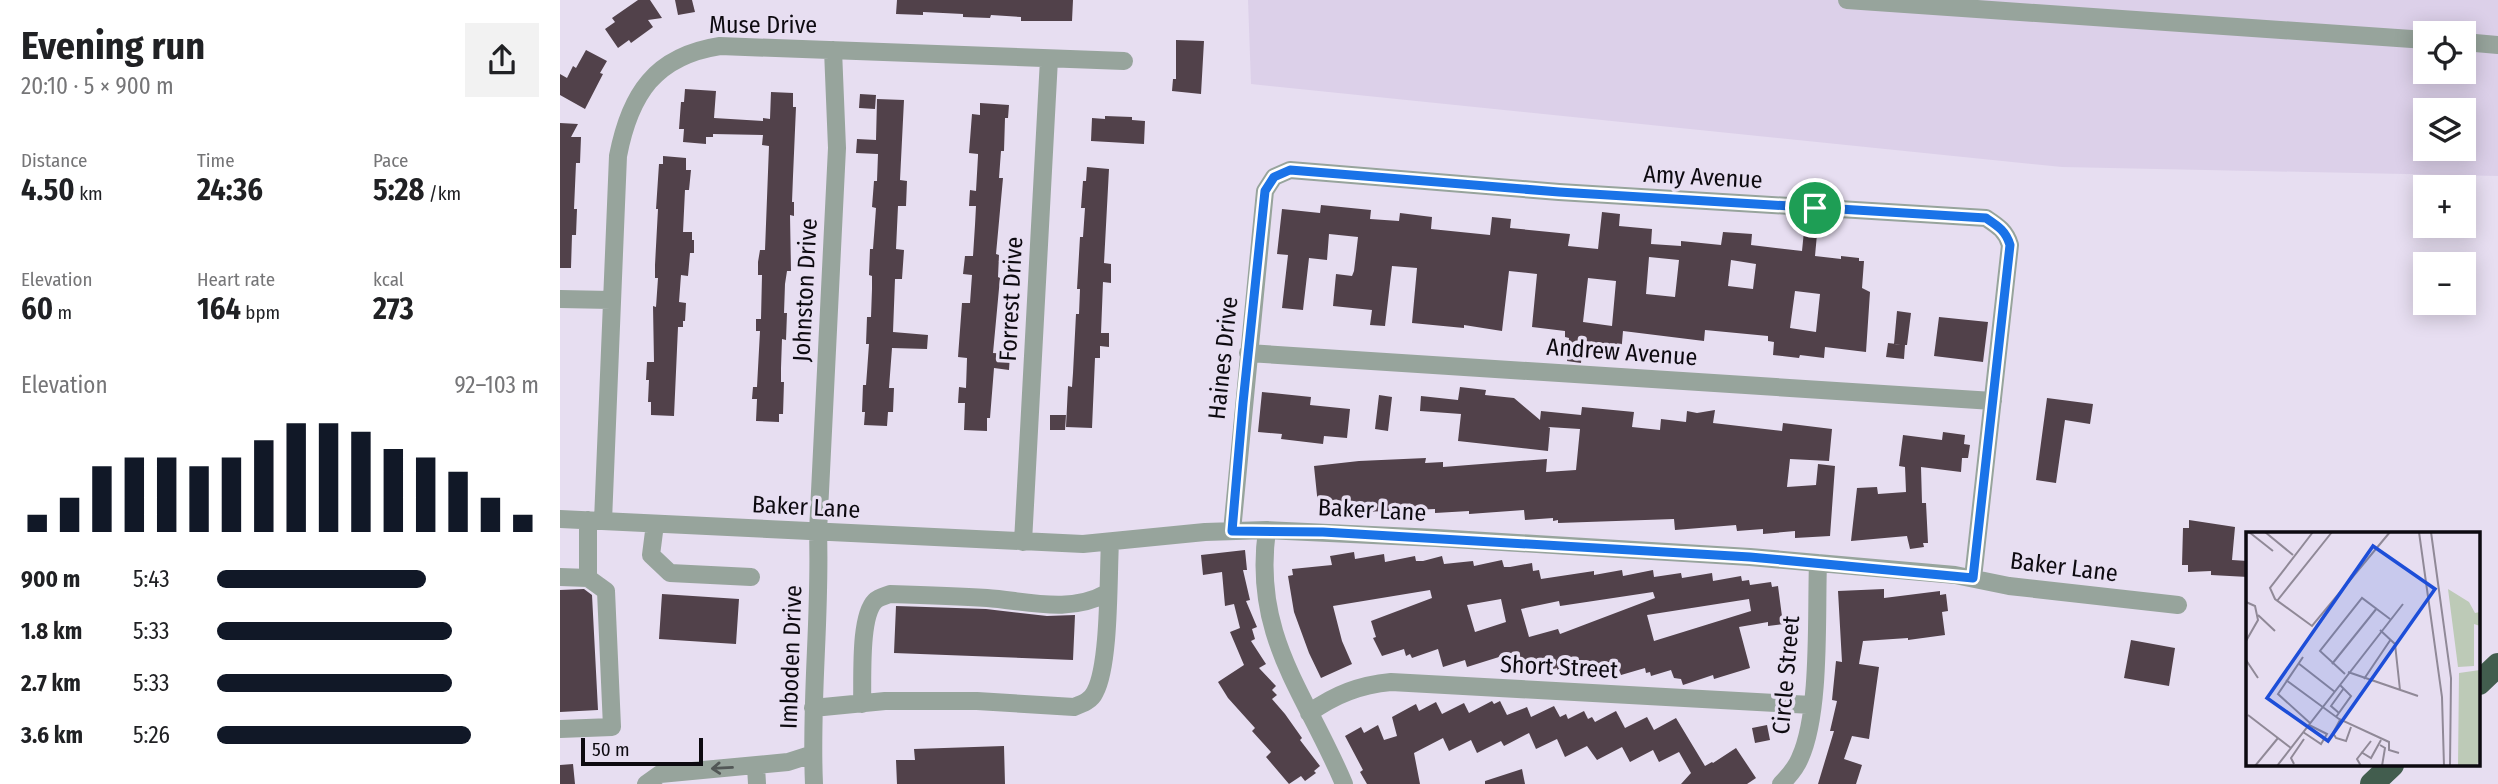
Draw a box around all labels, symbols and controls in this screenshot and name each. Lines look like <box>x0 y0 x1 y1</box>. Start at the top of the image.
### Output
street label: Muse Drive <box>709 11 817 39</box>
map controls <box>2413 21 2476 315</box>
button: locate <box>2413 21 2476 84</box>
text: Evening run <box>21 23 205 69</box>
button: share <box>465 23 539 97</box>
text: 20:10 · 5 × 900 m <box>21 72 174 100</box>
button: layers <box>2413 98 2476 161</box>
text: Distance <box>21 149 88 172</box>
text: Time <box>197 149 235 172</box>
text: Pace <box>373 149 408 172</box>
street label: Amy Avenue <box>1643 160 1763 194</box>
text: 4.50 <box>21 172 75 208</box>
text: 24:36 <box>197 172 263 208</box>
text: 5:28 <box>373 172 424 208</box>
button: + <box>2413 175 2476 238</box>
pin <box>1785 178 1845 238</box>
text: km <box>75 182 103 205</box>
text: /km <box>424 182 461 205</box>
icon: arrive <box>1796 189 1834 227</box>
street label: Johnston Drive <box>787 217 823 363</box>
street label: Forrest Drive <box>994 236 1028 362</box>
button: − <box>2413 252 2476 315</box>
text: Elevation <box>21 268 93 291</box>
text: Heart rate <box>197 268 275 291</box>
text: kcal <box>373 268 404 291</box>
text: 60 <box>21 291 53 327</box>
text: 164 <box>197 291 241 327</box>
text: 273 <box>373 291 414 327</box>
street label: Haines Drive <box>1203 295 1243 421</box>
text: m <box>53 301 72 324</box>
text: bpm <box>241 301 280 324</box>
street label: Andrew Avenue <box>1546 333 1698 371</box>
text: Elevation <box>21 371 108 399</box>
text: 92–103 m <box>455 371 539 399</box>
street label: Baker Lane <box>751 490 861 524</box>
street label: Baker Lane <box>1317 493 1427 527</box>
inset map <box>2246 532 2480 766</box>
street label: Baker Lane <box>2008 546 2120 588</box>
text: 900 m <box>21 565 80 593</box>
text: 5:43 <box>133 565 170 593</box>
street label: Imboden Drive <box>774 585 808 729</box>
street label: Circle Street <box>1767 614 1805 735</box>
text: 1.8 km <box>21 617 82 645</box>
text: 5:33 <box>133 617 169 645</box>
street label: Short Street <box>1499 650 1619 684</box>
text: 2.7 km <box>21 669 81 697</box>
text: 5:33 <box>133 669 169 697</box>
text: 3.6 km <box>21 721 83 749</box>
text: 5:26 <box>133 721 170 749</box>
scale bar <box>581 735 704 767</box>
text: 50 m <box>592 738 630 761</box>
one-way arrow <box>711 762 733 775</box>

